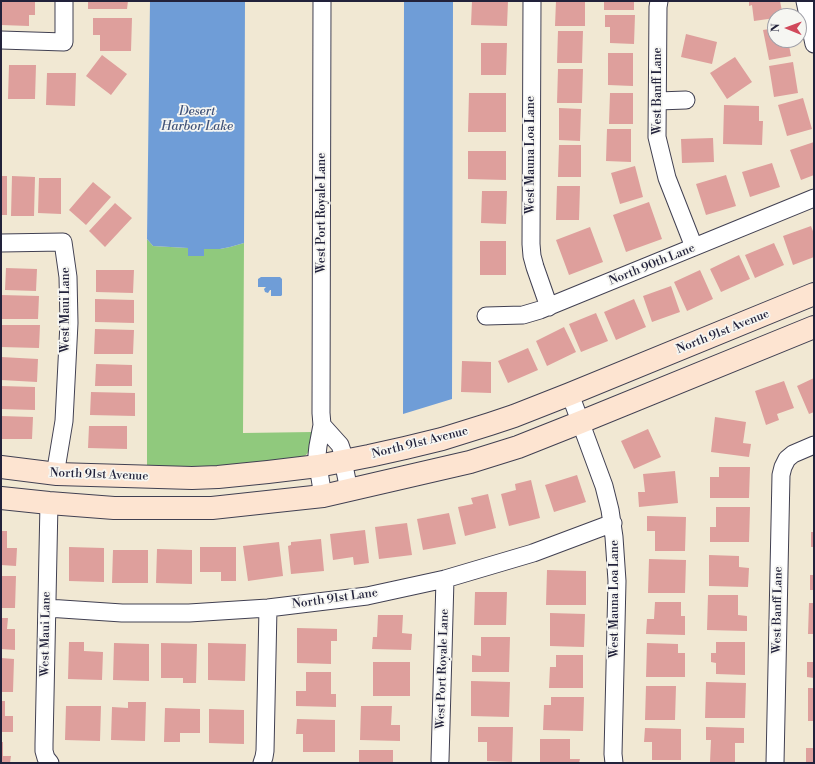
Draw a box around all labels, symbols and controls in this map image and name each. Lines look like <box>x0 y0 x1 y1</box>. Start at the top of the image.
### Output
north arrow <box>767 8 807 48</box>
text: N <box>769 23 783 32</box>
street label: West Banff Lane <box>651 47 665 135</box>
street label: West Mauna Loa Lane <box>524 96 538 214</box>
water label: Desert Harbor Lake <box>161 104 233 135</box>
street label: West Port Royale Lane <box>315 153 329 273</box>
street label: North 90th Lane <box>607 241 697 289</box>
street label: West Maui Lane <box>59 267 73 353</box>
street label: North 91st Avenue <box>675 307 771 357</box>
street label: North 91st Avenue <box>370 424 470 462</box>
street label: North 91st Avenue <box>49 466 149 484</box>
street label: West Mauna Loa Lane <box>608 540 622 658</box>
street label: West Banff Lane <box>770 566 786 654</box>
street label: North 91st Lane <box>291 586 379 612</box>
street label: West Maui Lane <box>38 591 54 677</box>
street label: West Port Royale Lane <box>434 609 452 729</box>

